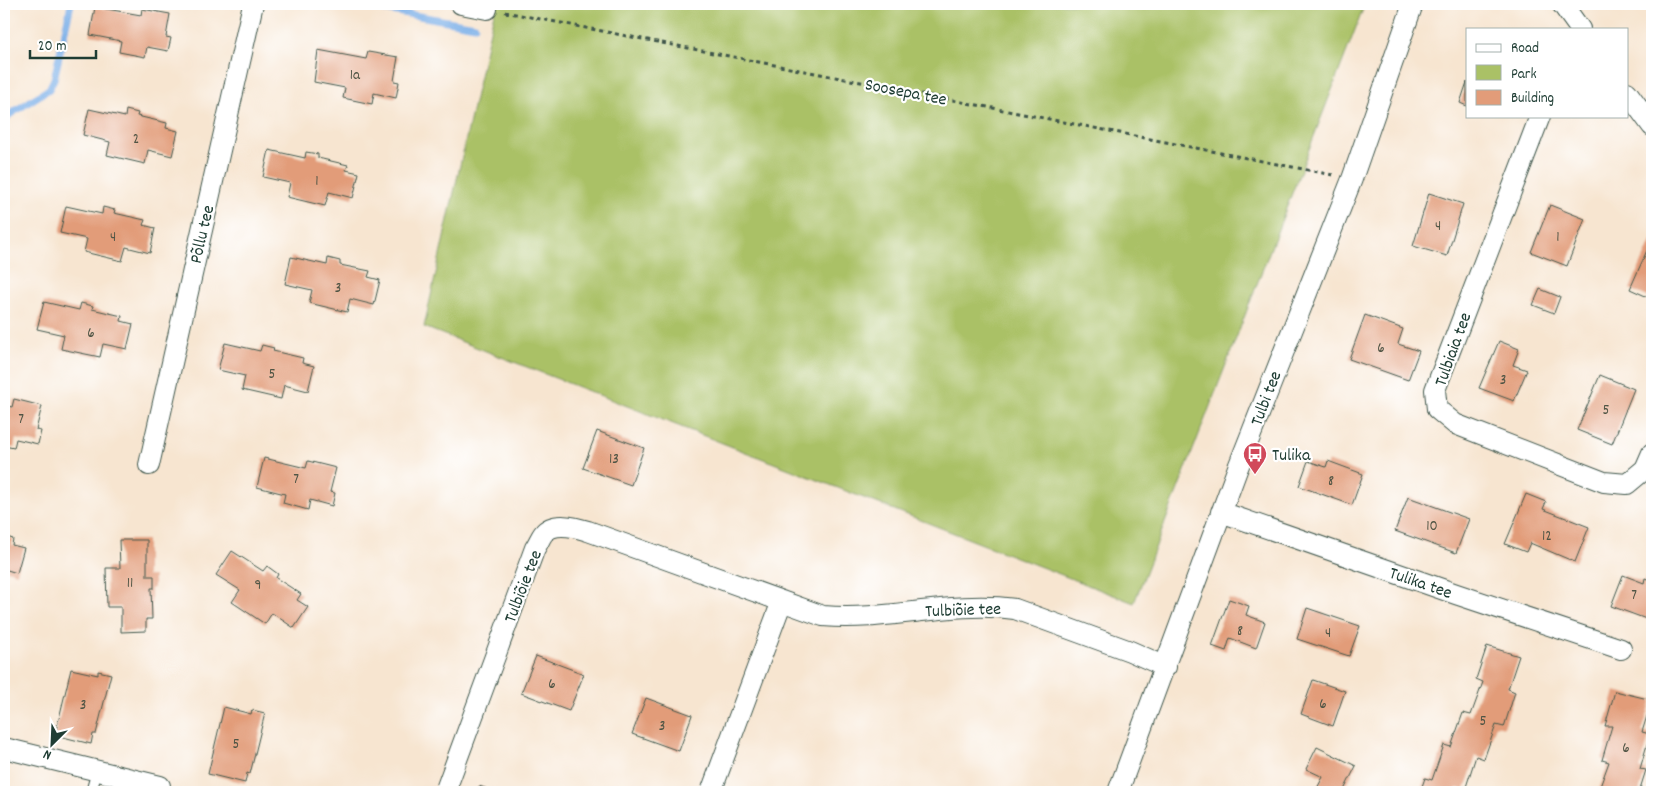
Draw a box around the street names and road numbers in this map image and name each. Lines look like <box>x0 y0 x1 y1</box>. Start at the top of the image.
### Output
street label: Soosepa tee <box>862 73 949 114</box>
street label: Põllu tee <box>185 203 222 266</box>
street label: Tulbiaia tee <box>1429 309 1479 390</box>
street label: Tulbi tee <box>1245 368 1289 430</box>
street label: Tulbiõie tee <box>499 547 550 627</box>
street label: Tulika tee <box>1385 562 1455 607</box>
street label: Tulbiõie tee <box>925 598 1002 625</box>

